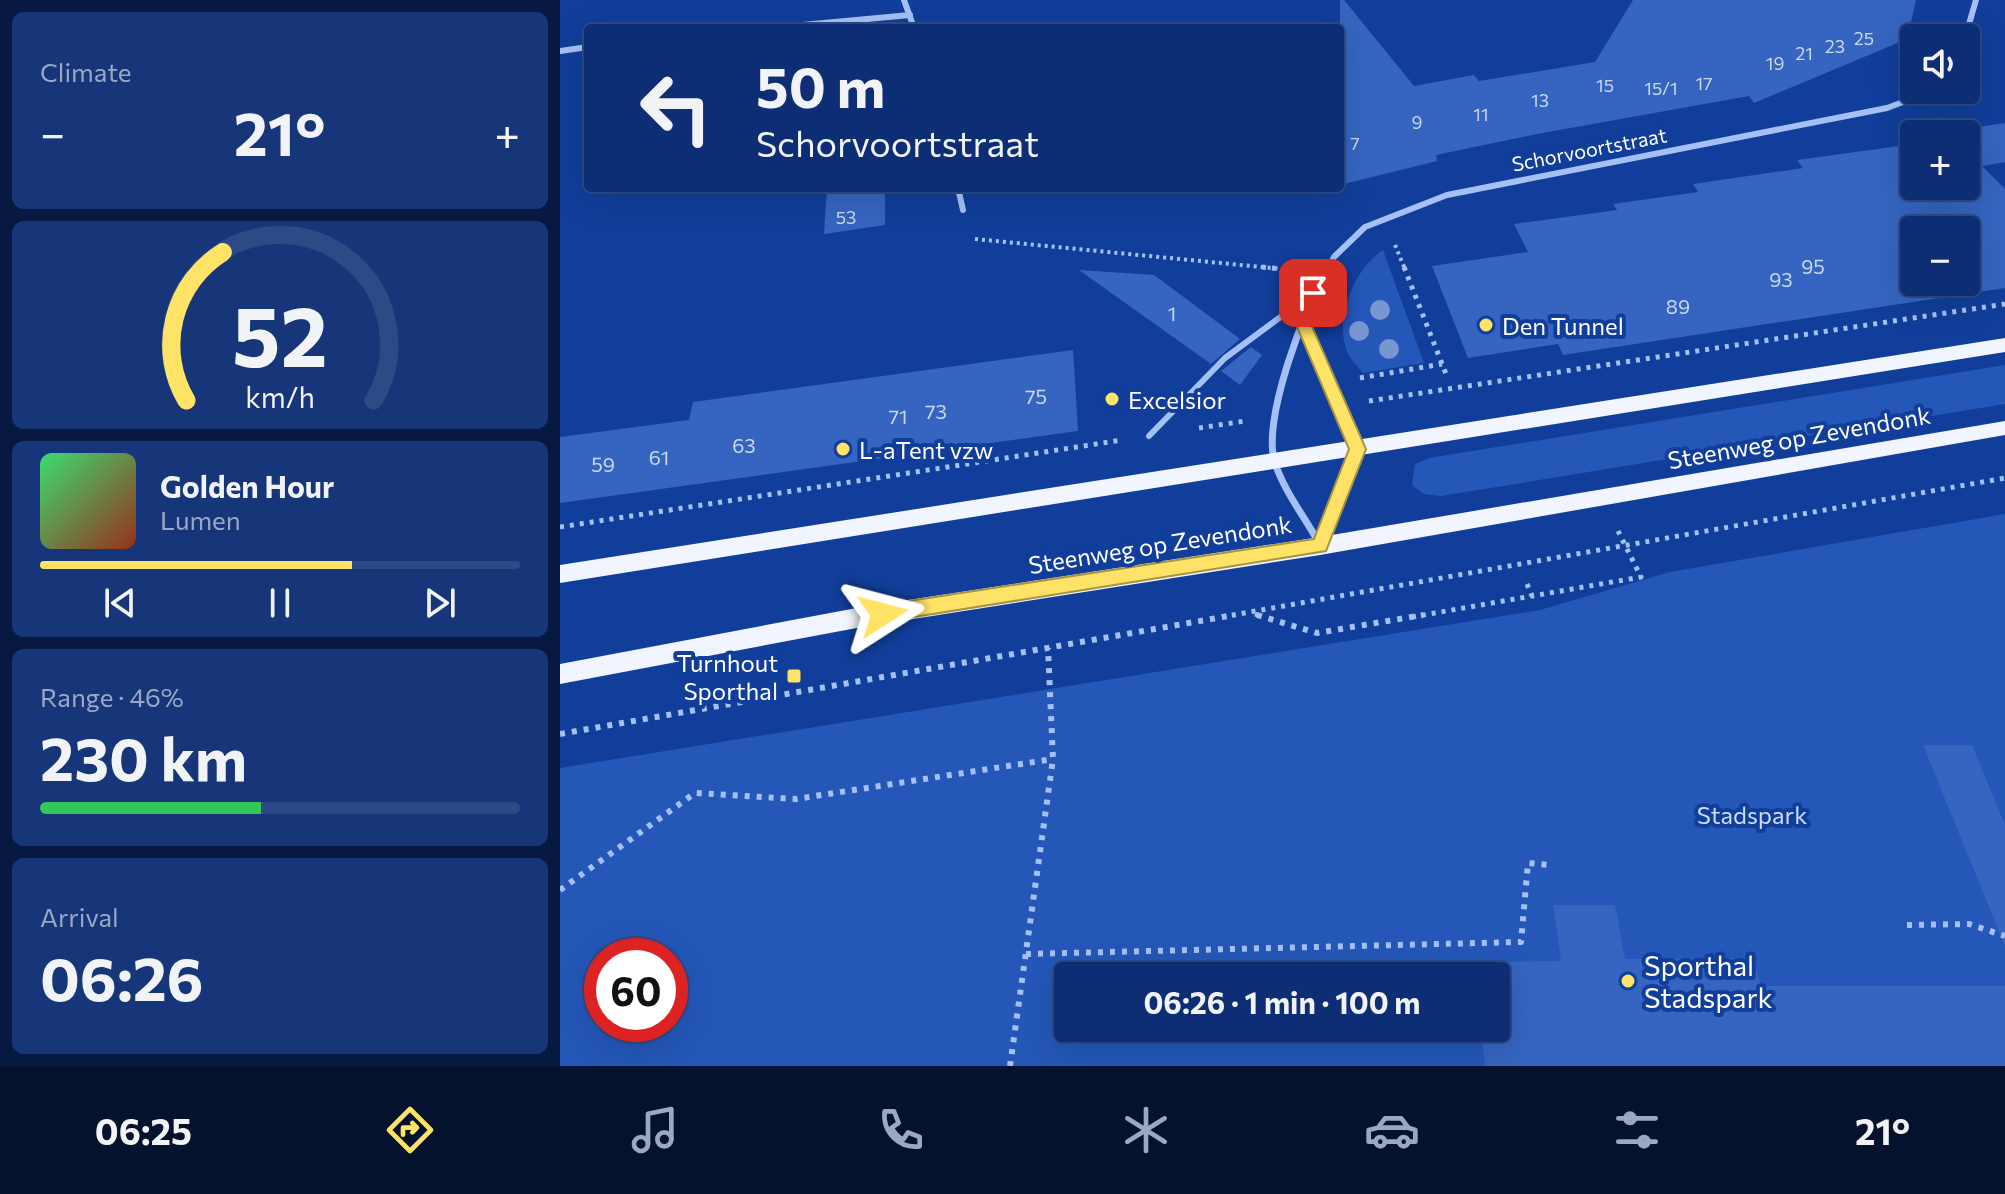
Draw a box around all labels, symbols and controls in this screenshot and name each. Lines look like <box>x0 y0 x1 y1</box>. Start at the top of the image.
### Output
map controls <box>1900 24 1980 296</box>
button: sound <box>1900 24 1980 104</box>
house number: 25 <box>1854 27 1874 49</box>
house number: 23 <box>1825 35 1845 57</box>
house number: 21 <box>1795 42 1813 64</box>
text: 50 m <box>756 51 885 120</box>
house number: 19 <box>1766 52 1784 74</box>
text: Climate <box>40 56 132 87</box>
icon: left <box>624 56 728 160</box>
house number: 17 <box>1695 72 1713 94</box>
house number: 15 <box>1596 74 1614 96</box>
house number: 15/1 <box>1644 77 1678 99</box>
house number: 13 <box>1531 89 1549 111</box>
text: 21° <box>234 95 326 168</box>
house number: 11 <box>1473 103 1489 125</box>
text: − <box>40 105 65 159</box>
text: + <box>494 105 520 159</box>
house number: 9 <box>1412 111 1422 133</box>
text: Schorvoortstraat <box>756 120 1039 164</box>
button: + <box>1900 120 1980 200</box>
street label: Schorvoortstraat <box>1510 122 1668 176</box>
house number: 7 <box>1350 132 1360 154</box>
house number: 53 <box>836 206 856 228</box>
button: − <box>1900 216 1980 296</box>
house number: 95 <box>1801 254 1825 278</box>
pin <box>1279 259 1347 327</box>
house number: 93 <box>1769 267 1793 291</box>
icon: arrive <box>1291 271 1335 315</box>
text: 52 <box>232 281 328 383</box>
house number: 89 <box>1666 294 1690 318</box>
house number: 1 <box>1168 301 1176 325</box>
place label: Den Tunnel <box>1502 311 1624 340</box>
marker: Den Tunnel <box>1477 316 1495 334</box>
text: km/h <box>245 379 315 414</box>
house number: 75 <box>1025 384 1047 408</box>
place label: Excelsior <box>1128 385 1227 414</box>
marker: Excelsior <box>1103 390 1121 408</box>
house number: 73 <box>925 399 947 423</box>
street label: Steenweg op Zevendonk <box>1665 400 1933 474</box>
house number: 71 <box>888 404 908 428</box>
house number: 63 <box>732 433 756 457</box>
place label: L-aTent vzw <box>859 435 993 464</box>
marker: L-aTent vzw <box>834 440 852 458</box>
house number: 61 <box>649 445 669 469</box>
house number: 59 <box>591 452 615 476</box>
text: Golden Hour <box>160 467 334 504</box>
text: Lumen <box>160 504 241 535</box>
street label: Steenweg op Zevendonk <box>1026 509 1294 579</box>
position arrow <box>841 572 925 656</box>
icon: previous <box>98 581 142 625</box>
icon: pause <box>258 581 302 625</box>
icon: next <box>418 581 462 625</box>
place label: Turnhout Sporthal <box>677 648 778 705</box>
marker: Turnhout Sporthal <box>785 667 803 685</box>
text: Range · 46% <box>40 681 184 712</box>
text: 230 km <box>40 720 247 793</box>
park label: Stadspark <box>1697 800 1807 829</box>
text: Arrival <box>40 901 119 932</box>
speed limit sign: 60 <box>584 938 688 1042</box>
text: 06:26 <box>40 940 204 1013</box>
place label: Sporthal Stadspark <box>1644 948 1773 1014</box>
marker: Sporthal Stadspark <box>1619 972 1637 990</box>
text: 06:26 · 1 min · 100 m <box>1143 983 1421 1020</box>
icon: directions <box>382 1102 438 1158</box>
icon: music <box>627 1102 683 1158</box>
icon: phone <box>873 1102 929 1158</box>
icon: climate <box>1118 1102 1174 1158</box>
icon: car <box>1364 1102 1420 1158</box>
icon: filters <box>1609 1102 1665 1158</box>
text: 06:25 <box>95 1108 192 1152</box>
text: 21° <box>1855 1108 1910 1152</box>

